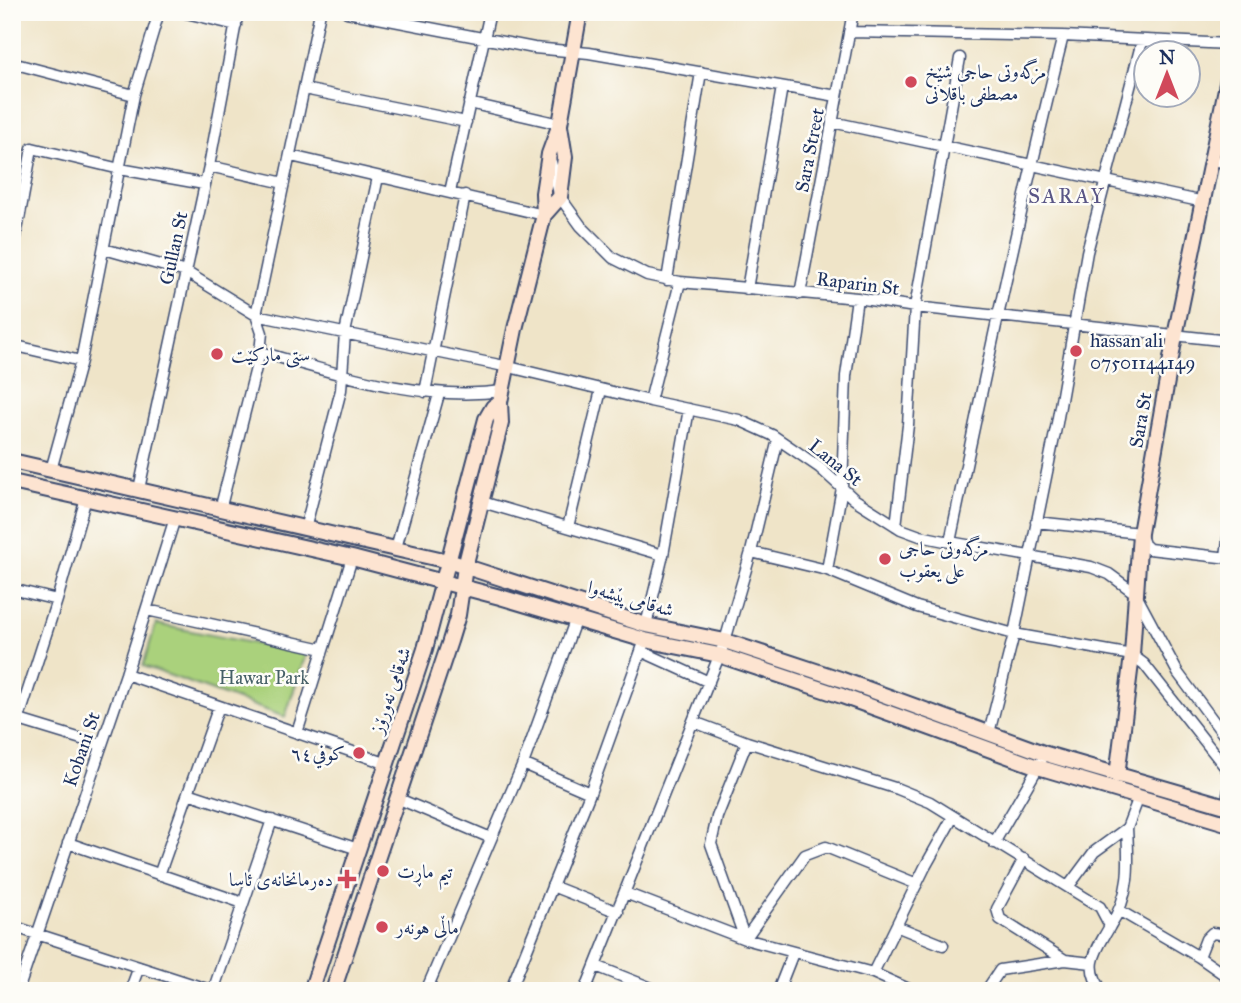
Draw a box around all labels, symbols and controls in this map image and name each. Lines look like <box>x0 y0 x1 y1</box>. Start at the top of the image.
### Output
north arrow <box>1132 38 1202 108</box>
text: N <box>1159 46 1175 69</box>
place label: مزگەوتی حاجی شێخ مصطفی باقلانی <box>925 58 1046 107</box>
marker: مزگەوتی حاجی شێخ مصطفی باقلانی <box>903 74 919 90</box>
street label: Sara Street <box>790 106 829 194</box>
district label: SARAY <box>1028 183 1106 209</box>
street label: Gullan St <box>155 209 193 287</box>
street label: Raparin St <box>815 267 901 300</box>
place label: hassan ali 07501144149 <box>1090 329 1195 374</box>
place label: ستی مارکێت <box>231 343 310 368</box>
marker: hassan ali 07501144149 <box>1068 343 1084 359</box>
marker: ستی مارکێت <box>209 346 225 362</box>
street label: Sara St <box>1124 390 1157 450</box>
street label: Lana St <box>804 434 867 491</box>
place label: مزگەوتی حاجی علی یعقوب <box>899 535 989 585</box>
marker: مزگەوتی حاجی علی یعقوب <box>877 551 893 567</box>
street label: شەقامی پێشەوا <box>585 575 677 623</box>
street label: شەقامی نەورۆز <box>364 644 416 738</box>
park label: Hawar Park <box>219 666 309 689</box>
street label: Kobani St <box>58 709 105 790</box>
place label: كوفي٦٤ <box>290 742 345 769</box>
marker: كوفي٦٤ <box>351 745 367 761</box>
place label: تیم ماڕت <box>397 860 453 891</box>
marker: تیم ماڕت <box>375 863 391 879</box>
place label: دەرمانخانەی ئاسا <box>229 868 333 891</box>
marker: دەرمانخانەی ئاسا <box>339 871 355 887</box>
place label: ماڵی هونەر <box>394 915 459 940</box>
marker: ماڵی هونەر <box>374 919 390 935</box>

